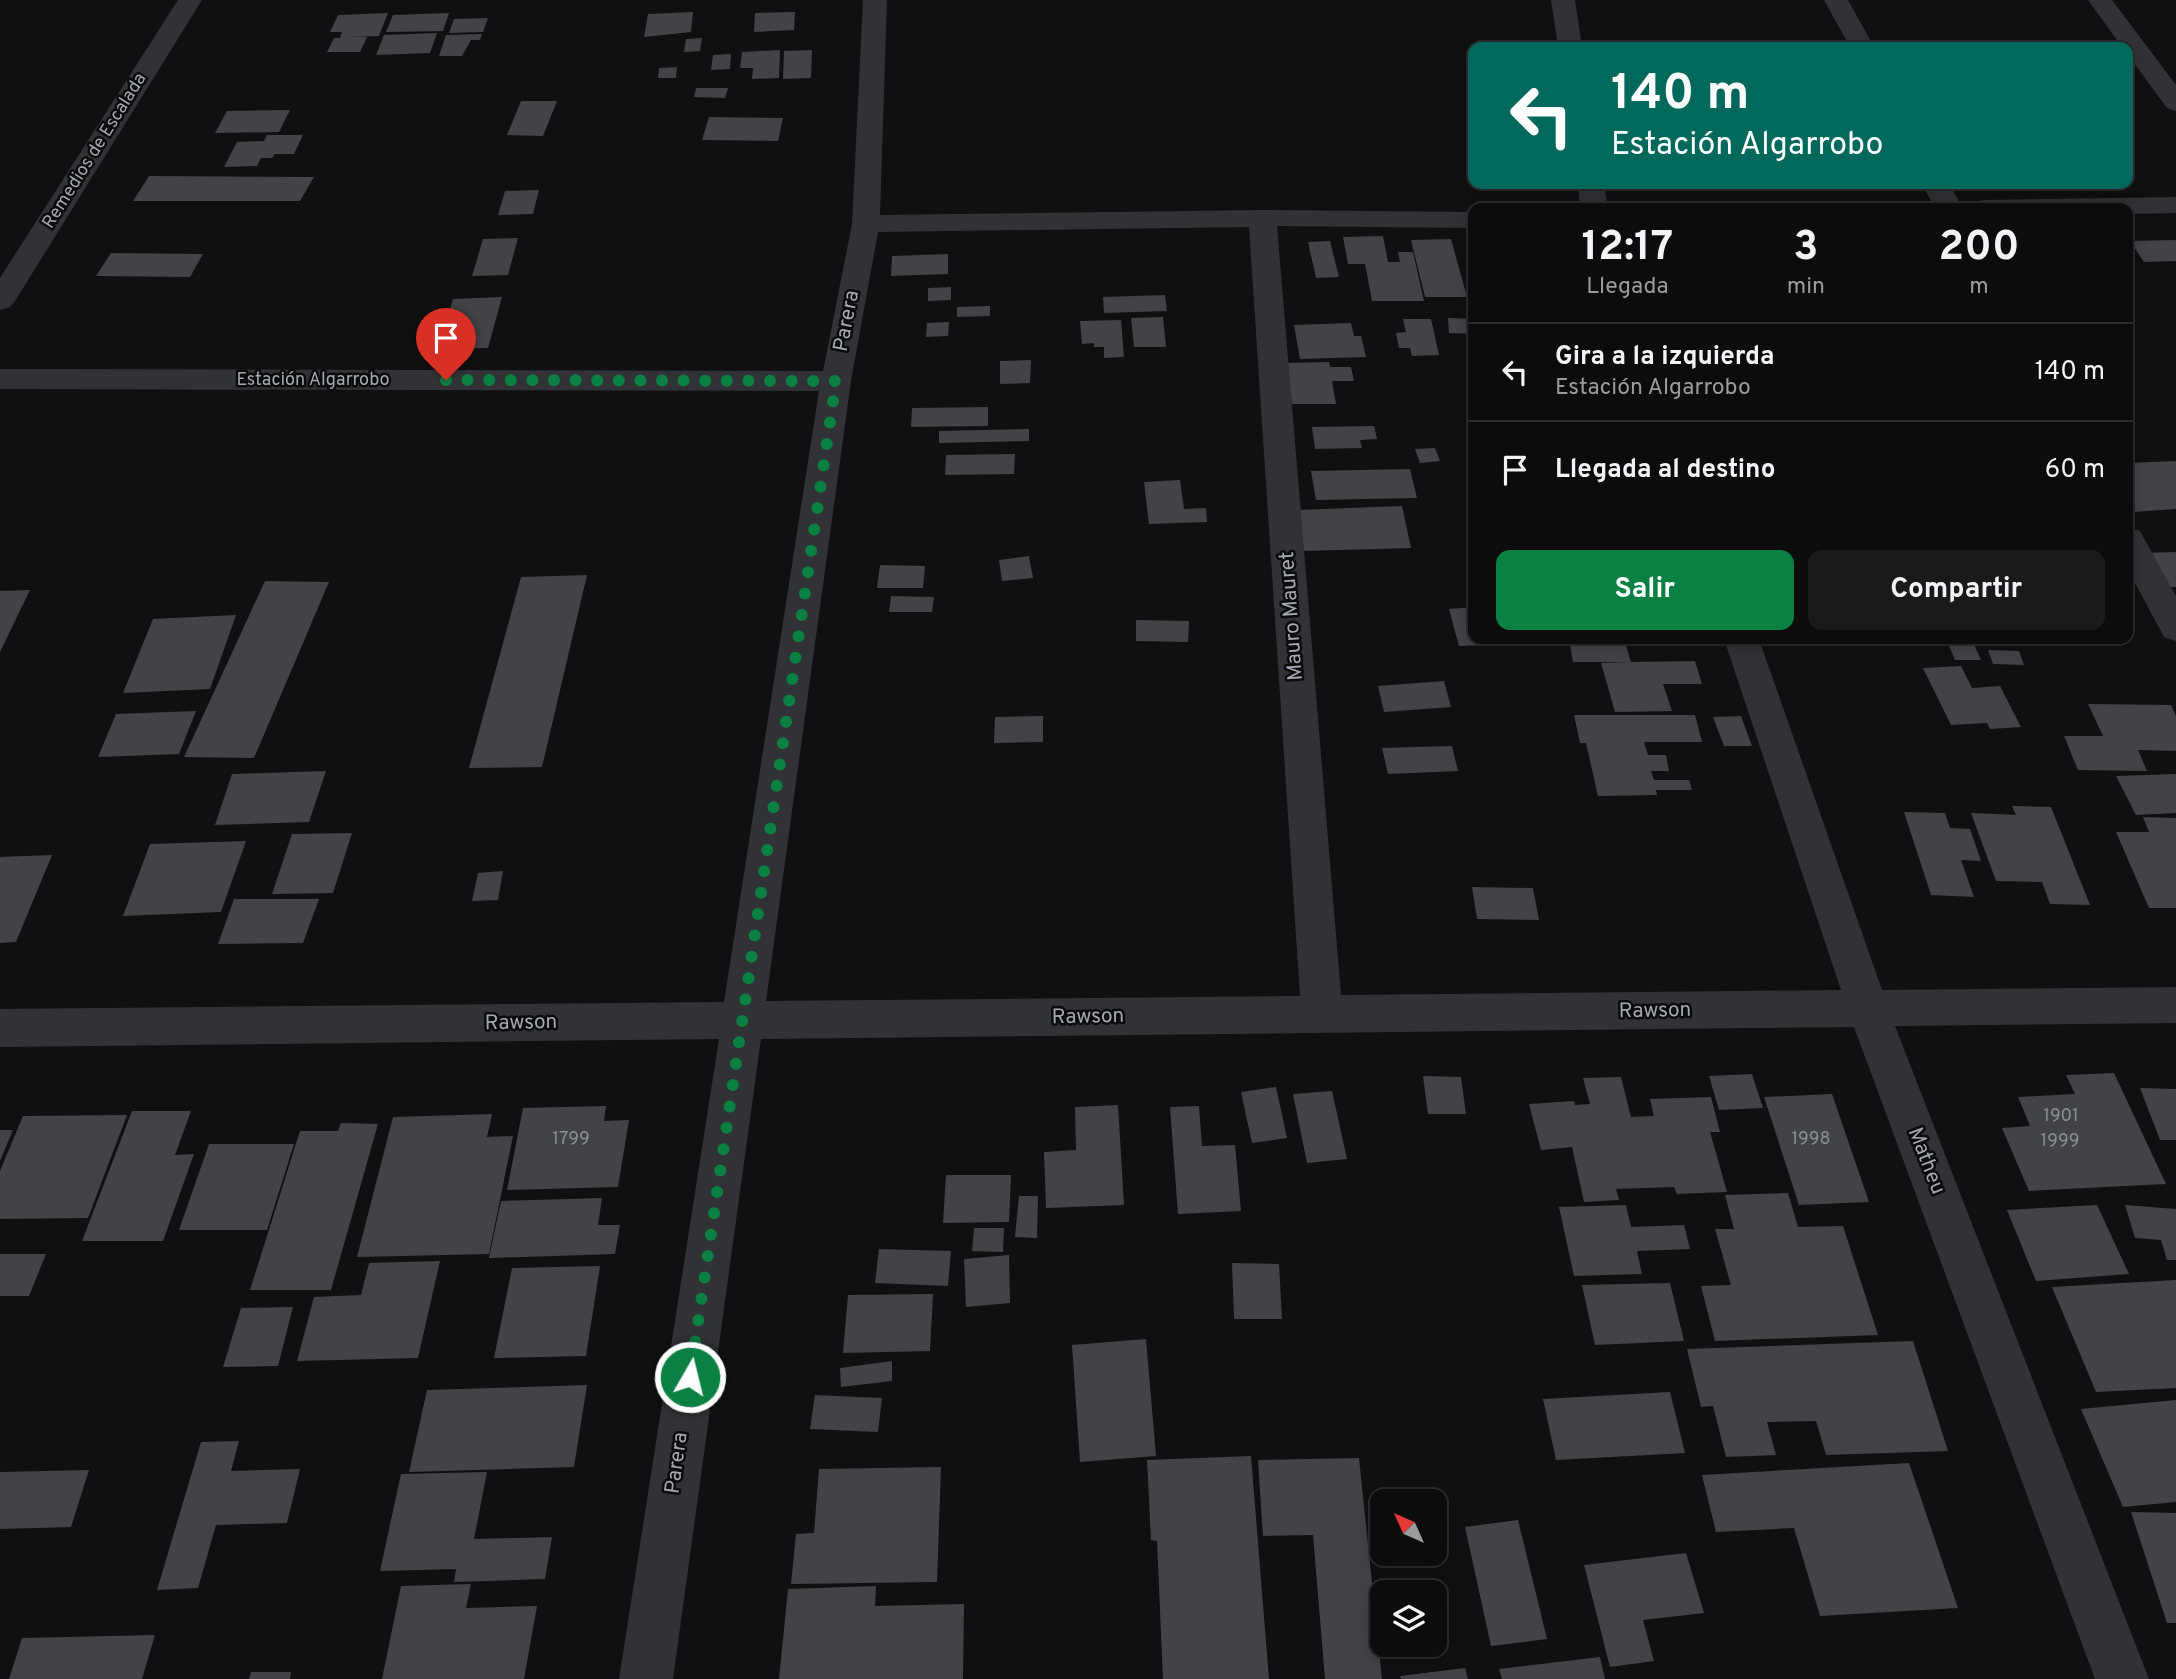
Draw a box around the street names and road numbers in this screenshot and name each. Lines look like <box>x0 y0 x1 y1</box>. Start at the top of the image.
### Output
street label: Remedios de Escalada <box>38 69 152 233</box>
street label: Parera <box>828 288 866 354</box>
street label: Estación Algarrobo <box>236 369 390 392</box>
street label: Mauro Mauret <box>1274 550 1310 682</box>
street label: Rawson <box>1618 997 1692 1025</box>
street label: Rawson <box>1051 1003 1125 1031</box>
street label: Rawson <box>484 1009 558 1037</box>
street label: Matheu <box>1901 1124 1951 1198</box>
street label: Parera <box>659 1430 695 1496</box>

